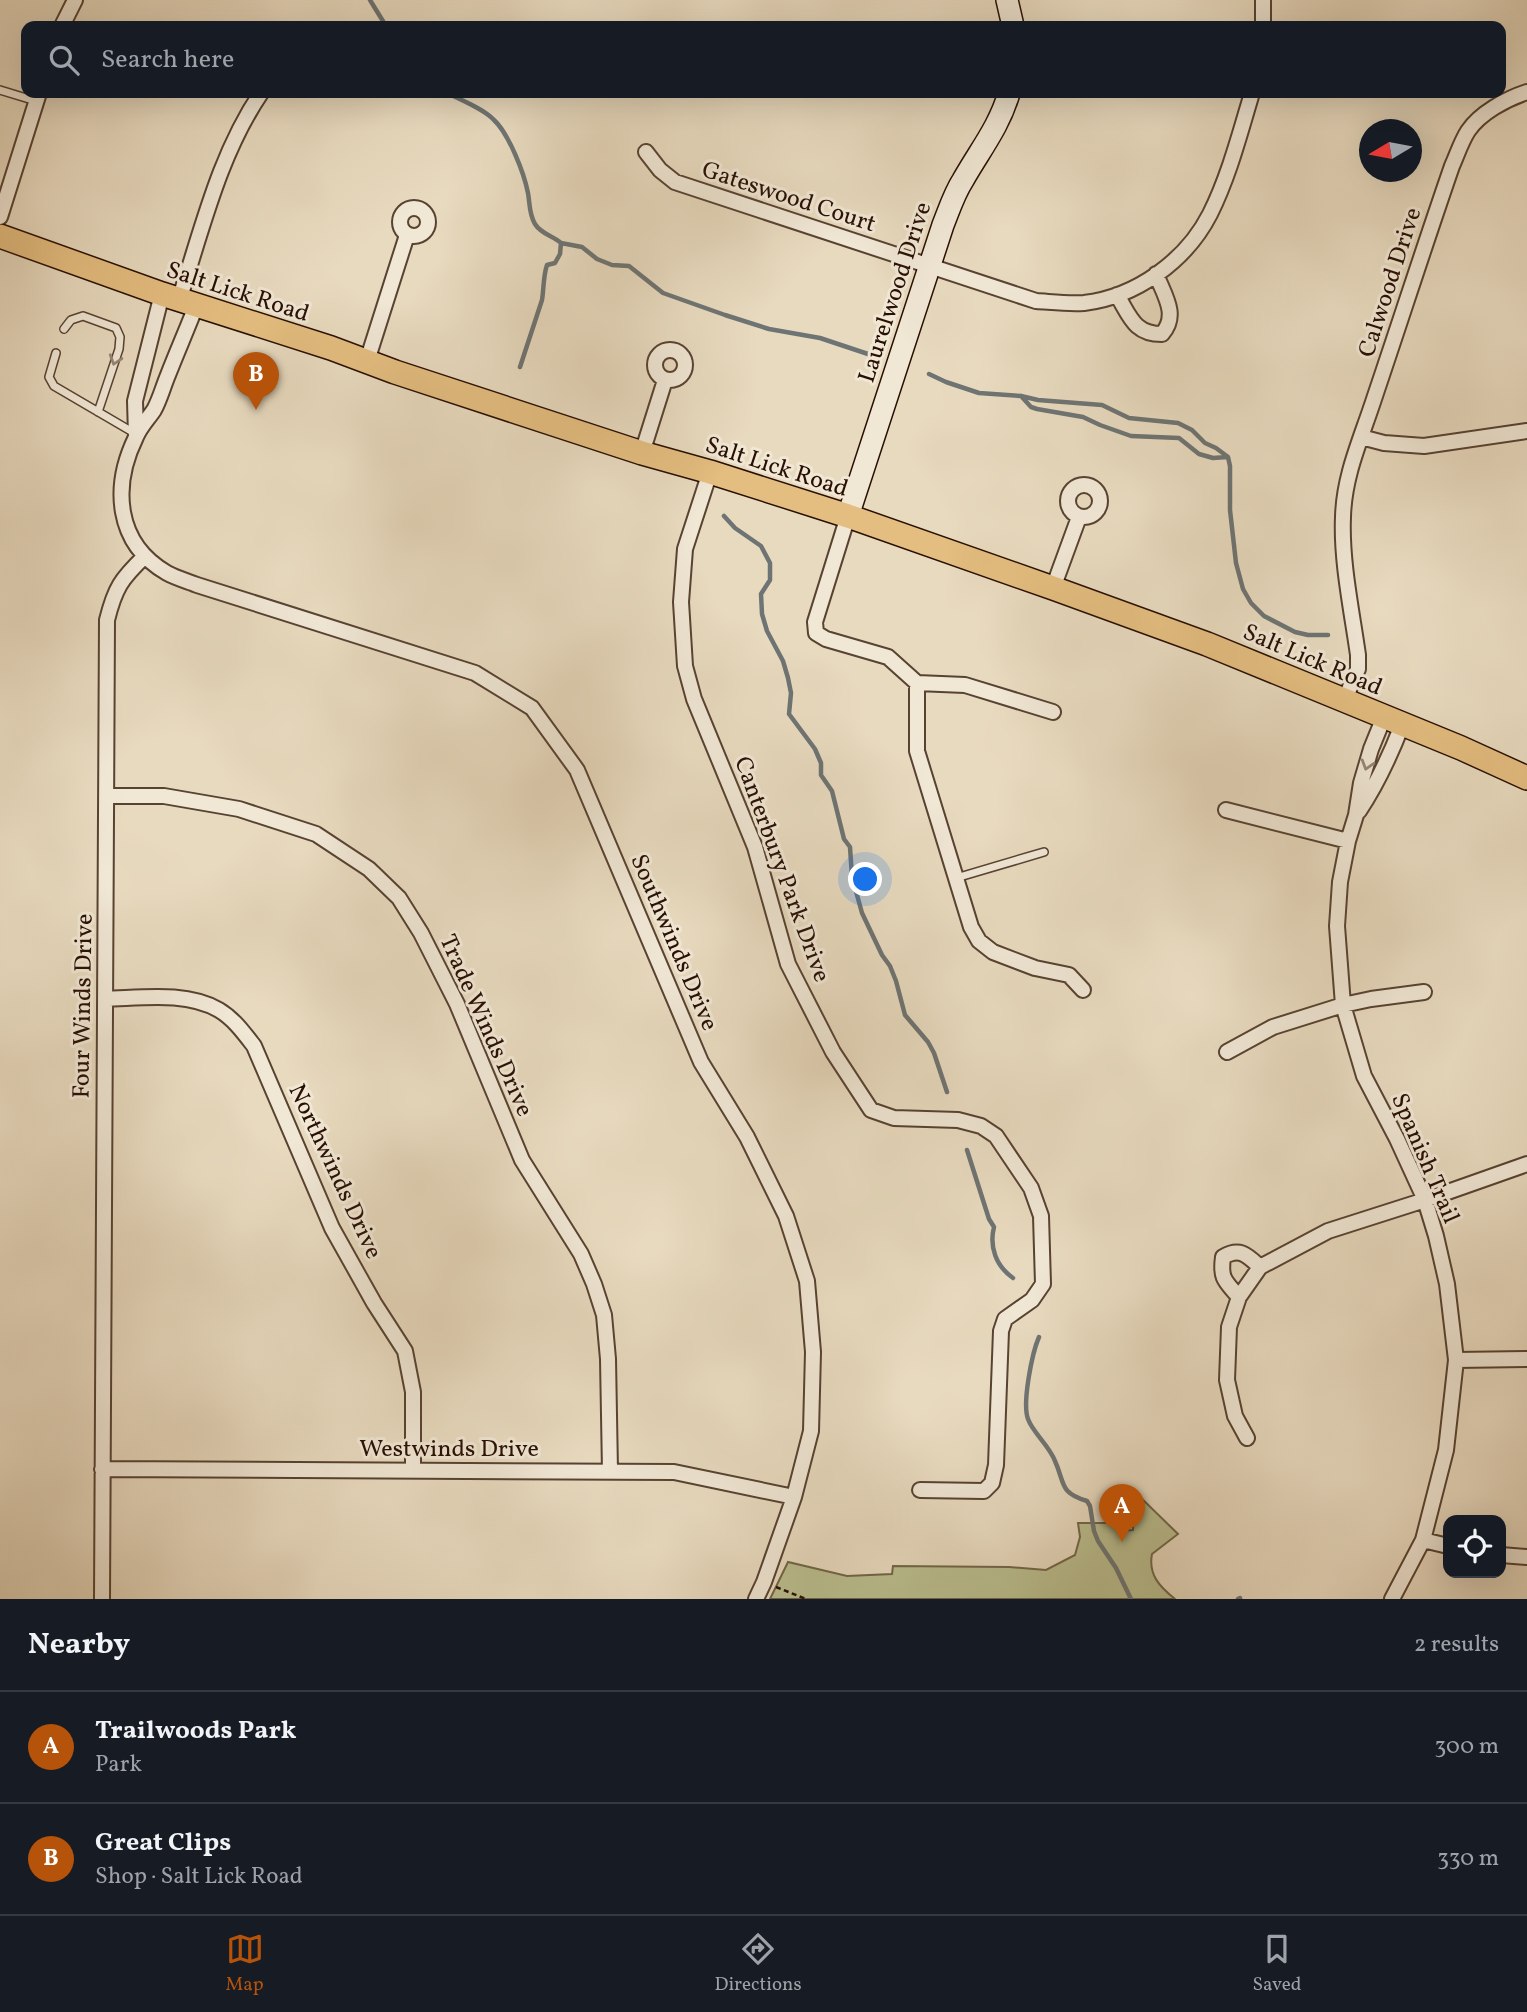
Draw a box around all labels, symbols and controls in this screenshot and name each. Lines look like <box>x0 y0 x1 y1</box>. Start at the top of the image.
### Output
search box <box>21 21 1506 98</box>
icon: search <box>45 41 83 79</box>
text: Search here <box>101 42 234 78</box>
north arrow <box>1359 119 1422 182</box>
street label: Gateswood Court <box>697 154 880 242</box>
street label: Laurelwood Drive <box>851 198 941 387</box>
street label: Calwood Drive <box>1351 203 1431 362</box>
street label: Salt Lick Road <box>162 254 313 332</box>
pin: B <box>233 352 279 410</box>
one-way arrow <box>109 354 123 366</box>
street label: Salt Lick Road <box>701 429 852 507</box>
street label: Salt Lick Road <box>1237 616 1387 705</box>
street label: Canterbury Park Drive <box>724 752 838 987</box>
one-way arrow <box>1360 759 1375 771</box>
street label: Southwinds Drive <box>621 849 726 1036</box>
your location <box>848 862 882 896</box>
street label: Four Winds Drive <box>65 913 103 1099</box>
street label: Trade Winds Drive <box>430 929 541 1122</box>
street label: Northwinds Drive <box>279 1079 390 1265</box>
street label: Spanish Trail <box>1381 1088 1467 1229</box>
street label: Westwinds Drive <box>359 1433 539 1467</box>
pin: A <box>1099 1484 1145 1542</box>
map controls <box>1443 1515 1506 1578</box>
button: locate <box>1443 1515 1506 1578</box>
text: Nearby <box>28 1624 130 1666</box>
text: 2 results <box>1414 1629 1499 1661</box>
text: Trailwoods Park <box>95 1713 297 1749</box>
text: A <box>43 1731 59 1763</box>
text: 300 m <box>1435 1731 1499 1763</box>
text: Park <box>95 1749 142 1781</box>
text: Great Clips <box>95 1825 231 1861</box>
text: B <box>43 1843 59 1875</box>
text: 330 m <box>1437 1843 1499 1875</box>
text: Shop · Salt Lick Road <box>95 1861 303 1893</box>
tab: Map <box>225 1930 264 1998</box>
tab: Directions <box>715 1930 802 1998</box>
tab: Saved <box>1253 1930 1301 1998</box>

